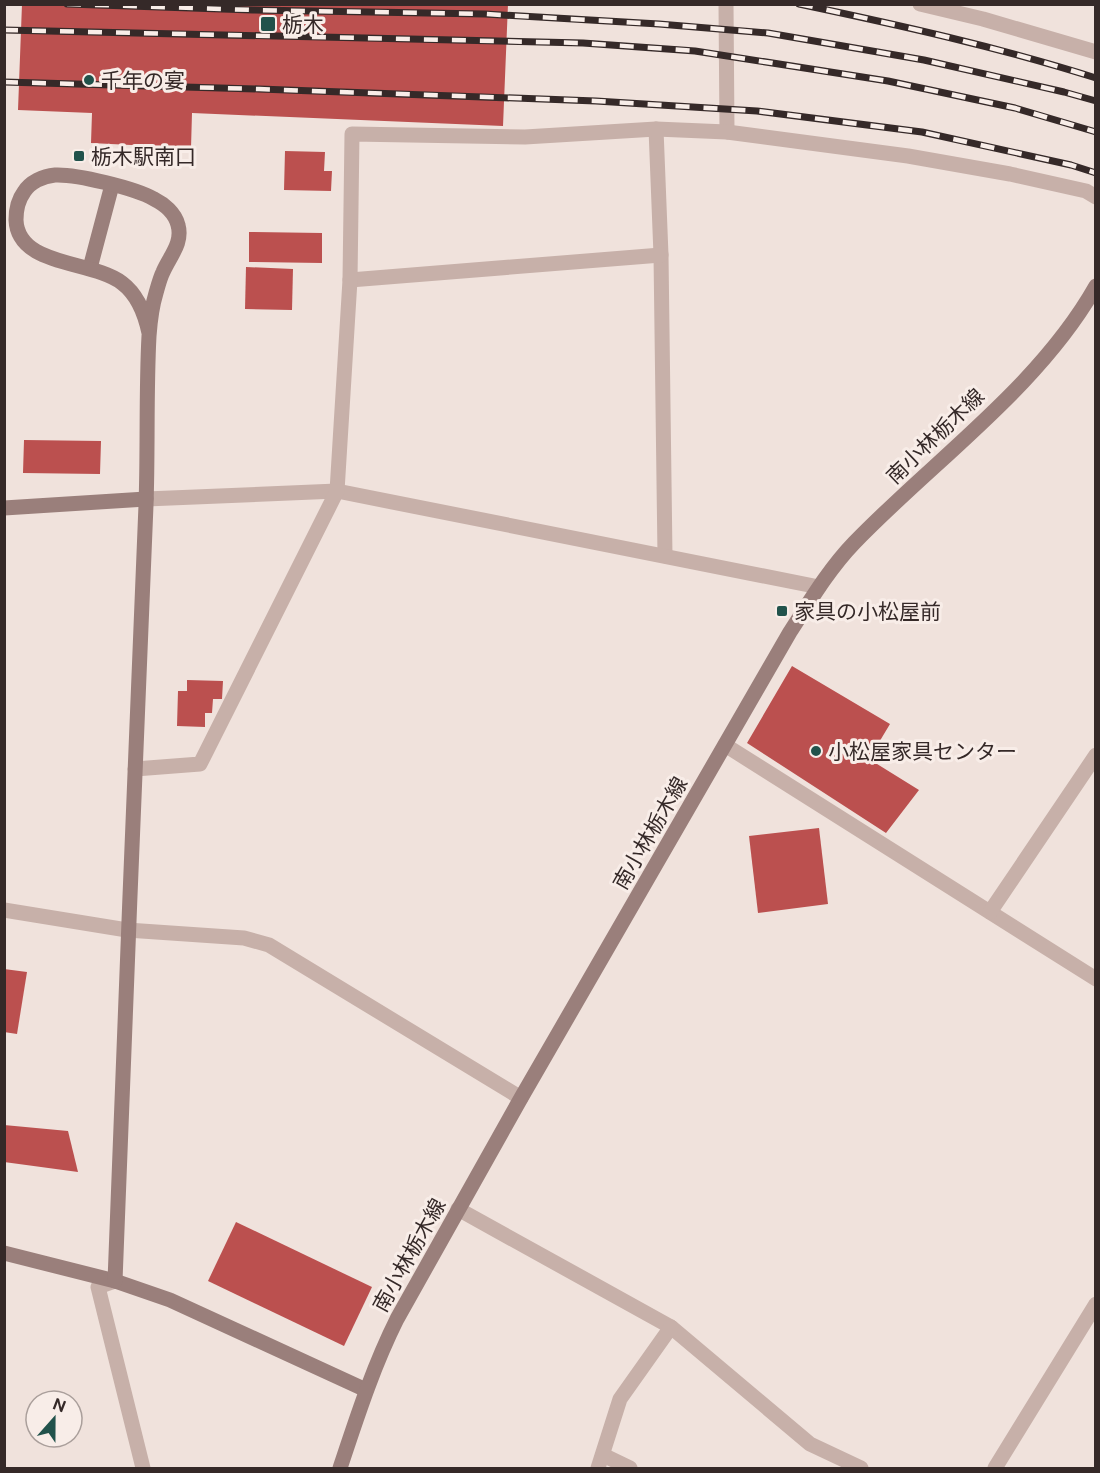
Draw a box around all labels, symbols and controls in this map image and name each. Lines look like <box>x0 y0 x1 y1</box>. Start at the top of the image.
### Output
place label: 栃木 <box>282 12 324 37</box>
marker: 栃木 <box>259 15 277 33</box>
place label: 千年の宴 <box>101 68 185 93</box>
marker: 千年の宴 <box>82 73 96 87</box>
place label: 栃木駅南口 <box>91 144 196 169</box>
marker: 栃木駅南口 <box>72 149 86 163</box>
street label: 南小林栃木線 <box>881 383 989 489</box>
place label: 家具の小松屋前 <box>794 599 941 624</box>
marker: 家具の小松屋前 <box>775 604 789 618</box>
place label: 小松屋家具センター <box>828 739 1017 764</box>
marker: 小松屋家具センター <box>809 744 823 758</box>
street label: 南小林栃木線 <box>608 772 692 894</box>
street label: 南小林栃木線 <box>368 1194 450 1316</box>
north arrow <box>24 1389 84 1449</box>
text: N <box>50 1394 68 1417</box>

